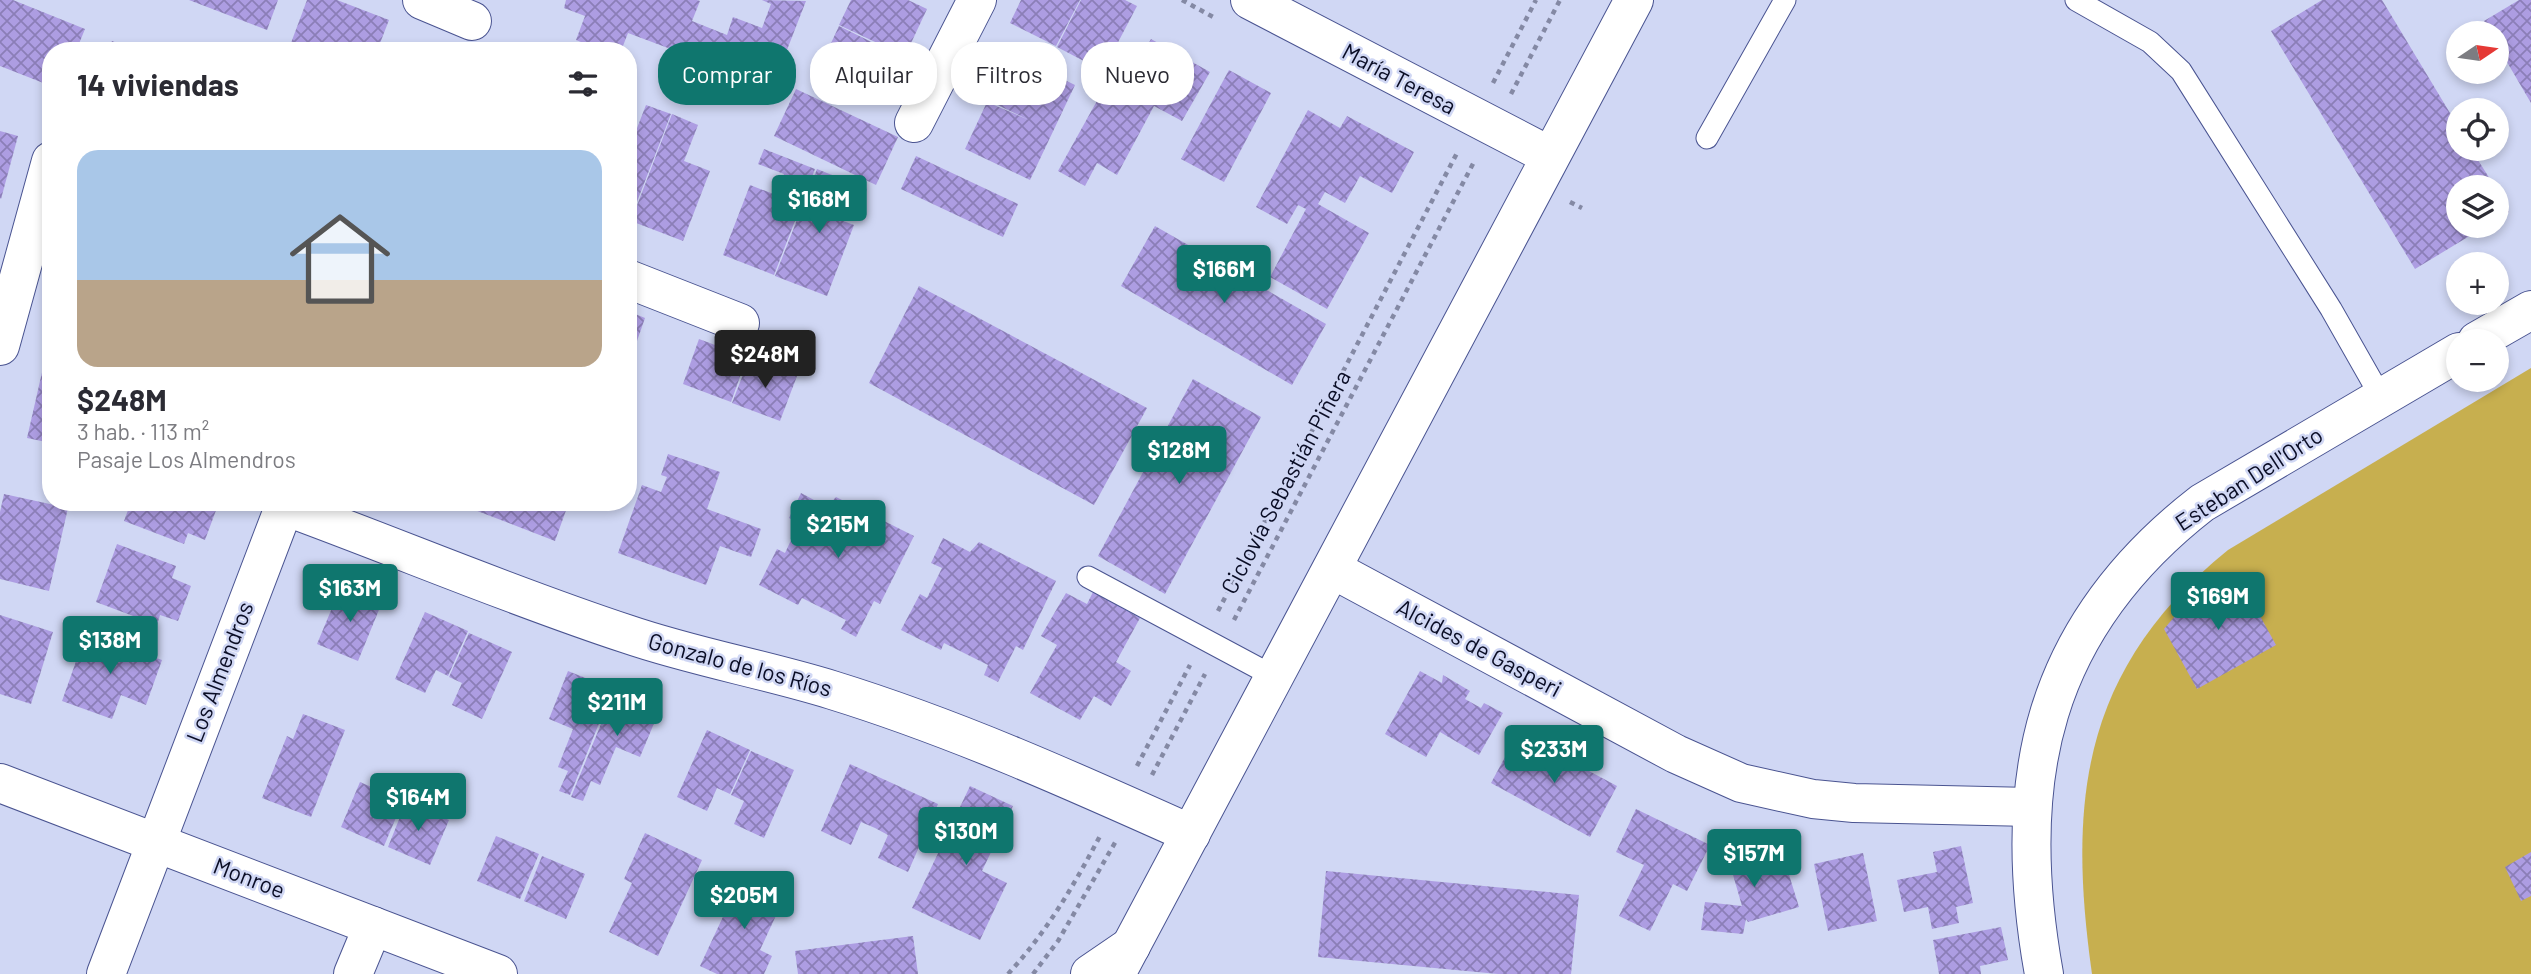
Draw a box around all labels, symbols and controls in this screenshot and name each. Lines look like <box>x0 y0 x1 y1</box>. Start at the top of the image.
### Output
north arrow <box>2446 21 2510 84</box>
map controls <box>2446 21 2509 392</box>
street label: María Teresa <box>1338 36 1461 120</box>
chip: Comprar <box>658 42 796 105</box>
chip: Alquilar <box>810 42 937 105</box>
chip: Filtros <box>951 42 1067 105</box>
chip: Nuevo <box>1081 42 1194 105</box>
icon: filters <box>564 65 602 103</box>
text: 14 viviendas <box>77 66 239 102</box>
button: locate <box>2446 98 2509 161</box>
button: layers <box>2446 175 2509 238</box>
pin: $168M <box>770 176 868 235</box>
text: $168M <box>788 184 850 212</box>
icon: home <box>277 196 403 322</box>
pin: $166M <box>1175 246 1273 305</box>
button: + <box>2446 252 2509 315</box>
text: $166M <box>1193 254 1255 282</box>
button: − <box>2446 329 2509 392</box>
pin: $248M <box>716 330 814 390</box>
text: $248M <box>731 339 799 367</box>
street label: Ciclovía Sebastián Piñera <box>1214 365 1356 598</box>
text: $248M <box>77 381 167 417</box>
text: 3 hab. · 113 m² <box>77 417 209 445</box>
street label: Esteban Dell'Orto <box>2169 420 2327 536</box>
pin: $128M <box>1130 426 1228 486</box>
text: $128M <box>1147 435 1211 463</box>
text: Pasaje Los Almendros <box>77 445 296 473</box>
pin: $215M <box>789 500 887 560</box>
text: $215M <box>807 509 869 537</box>
pin: $163M <box>301 564 399 624</box>
pin: $169M <box>2169 572 2267 632</box>
text: $163M <box>319 573 381 601</box>
text: $169M <box>2187 581 2249 609</box>
street label: Alcides de Gasperi <box>1392 592 1567 702</box>
street label: Los Almendros <box>179 597 259 746</box>
pin: $138M <box>61 616 159 676</box>
text: $138M <box>79 625 141 653</box>
street label: Gonzalo de los Ríos <box>645 626 835 702</box>
pin: $211M <box>568 678 666 738</box>
text: $211M <box>588 687 646 715</box>
pin: $233M <box>1505 726 1603 785</box>
text: $233M <box>1521 734 1588 762</box>
pin: $164M <box>369 774 467 833</box>
text: $164M <box>386 782 450 810</box>
pin: $130M <box>917 808 1015 867</box>
text: $130M <box>934 816 998 844</box>
pin: $157M <box>1705 830 1803 889</box>
text: $157M <box>1723 838 1785 866</box>
street label: Monroe <box>210 851 289 903</box>
pin: $205M <box>695 872 793 931</box>
text: $205M <box>710 880 778 908</box>

